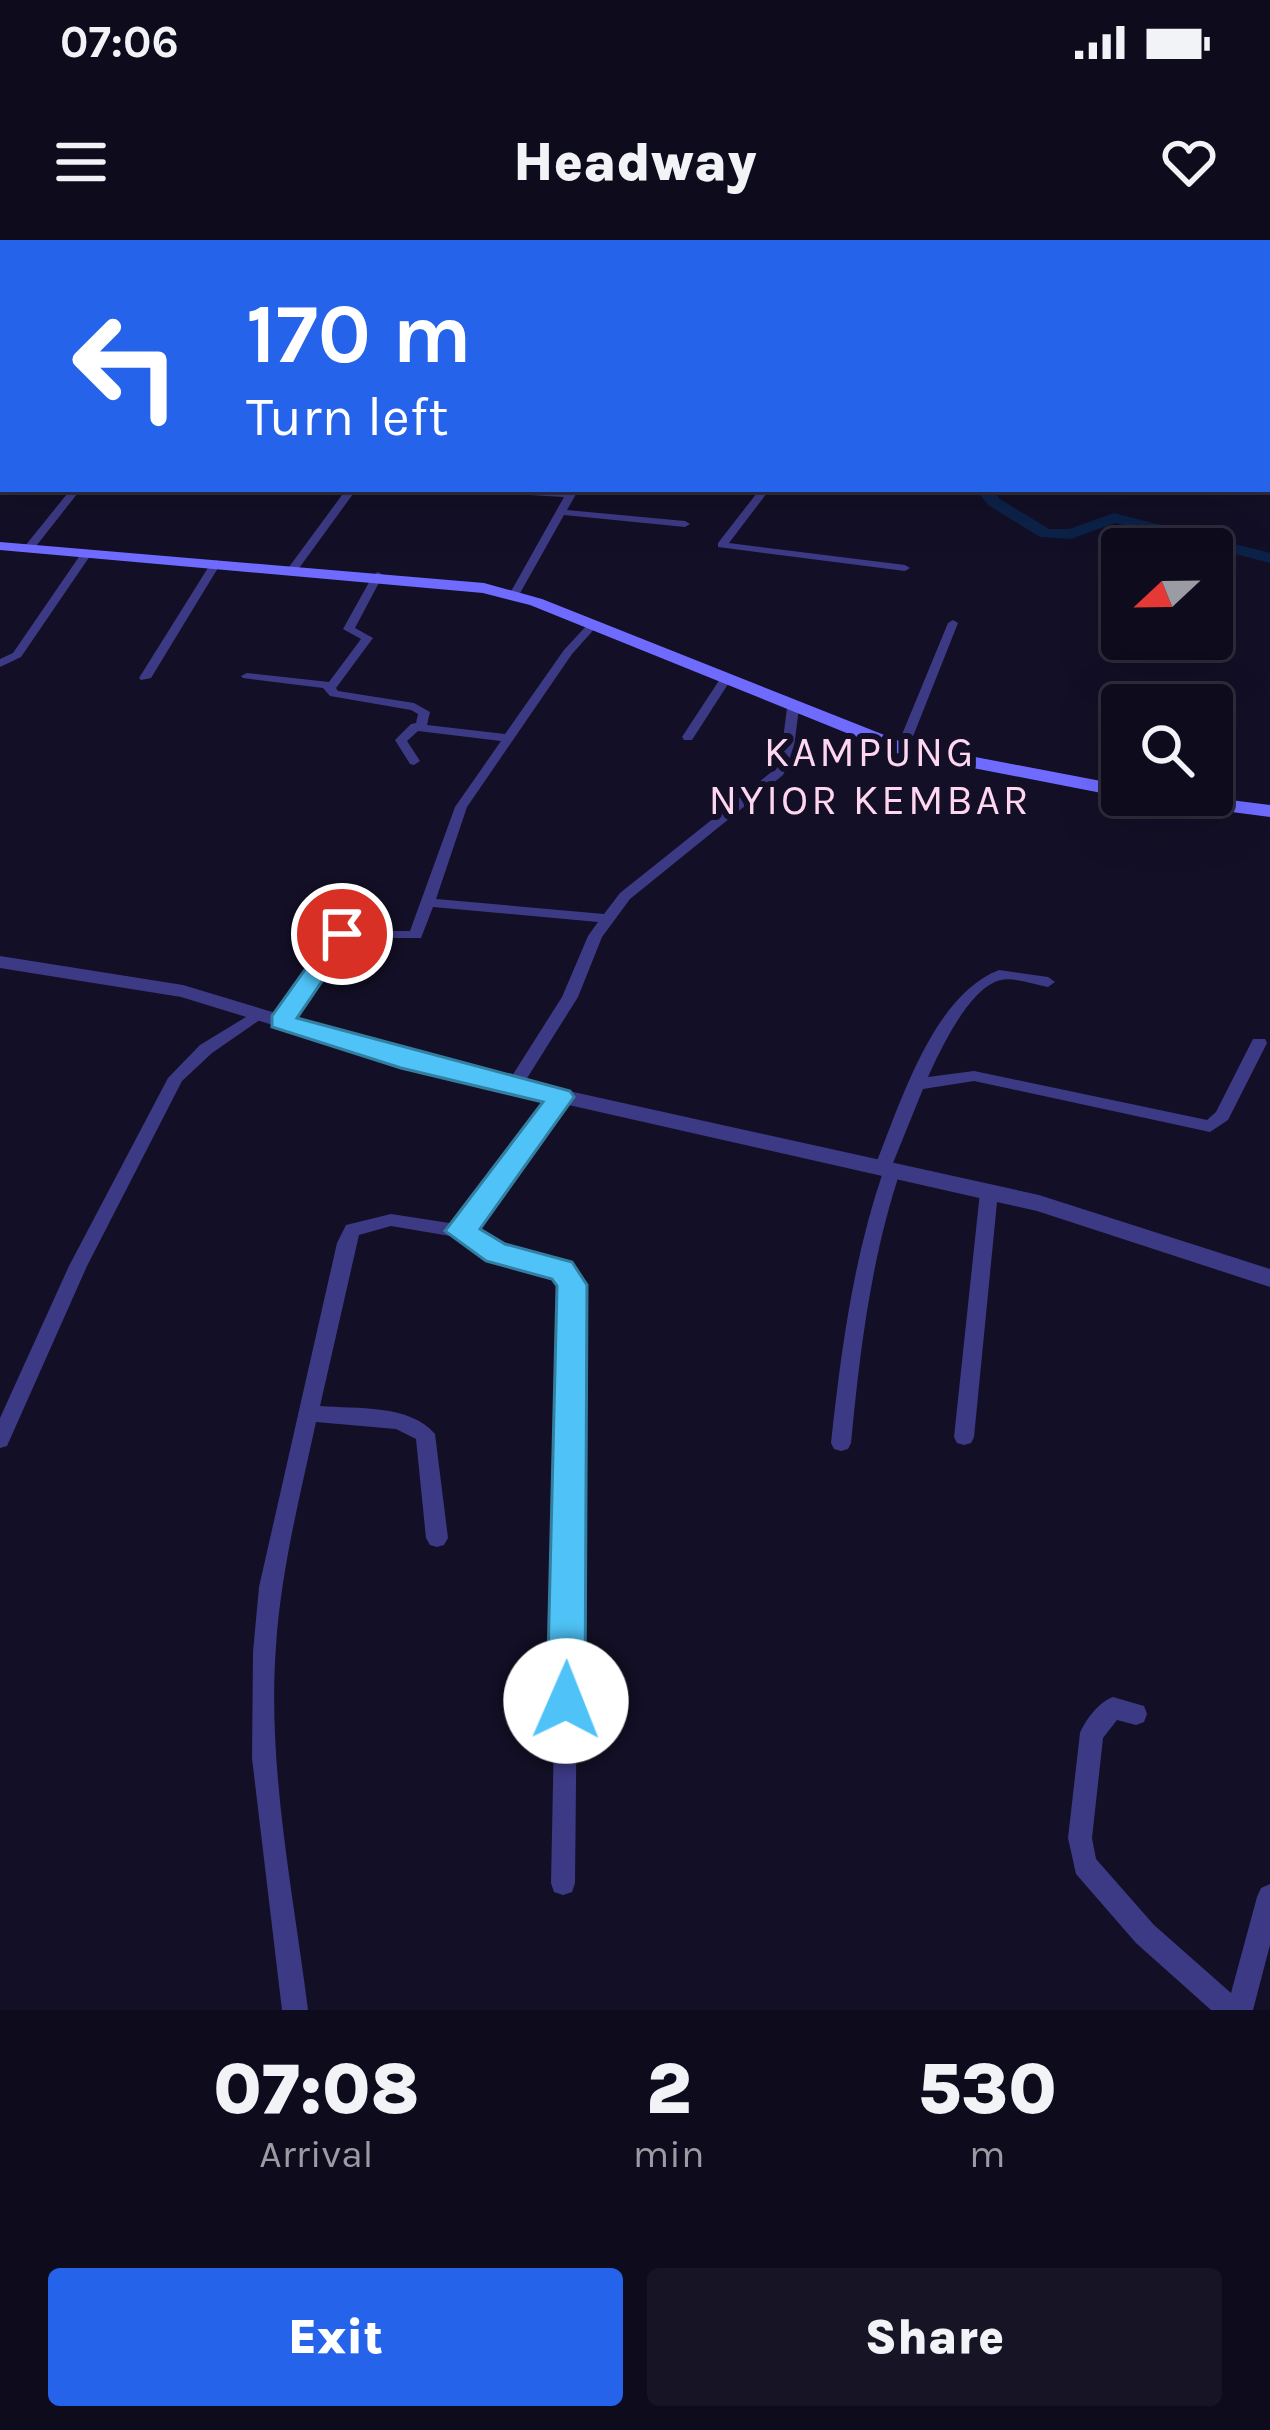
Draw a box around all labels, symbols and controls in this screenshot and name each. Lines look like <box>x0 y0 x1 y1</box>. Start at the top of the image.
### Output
text: 07:06 <box>60 16 179 68</box>
icon: menu <box>48 129 114 195</box>
icon: heart <box>1156 129 1222 195</box>
text: Headway <box>513 130 757 194</box>
text: 170 m <box>246 285 472 383</box>
icon: left <box>48 288 204 444</box>
text: Turn left <box>246 385 449 449</box>
north arrow <box>1101 528 1233 660</box>
map controls <box>1101 528 1233 816</box>
button: search <box>1101 684 1233 816</box>
district label: KAMPUNG NYIOR KEMBAR <box>709 727 1032 825</box>
pin <box>291 883 393 985</box>
icon: arrive <box>309 901 375 967</box>
position arrow <box>503 1638 629 1764</box>
text: 07:08 <box>213 2047 420 2131</box>
text: 2 <box>646 2047 691 2131</box>
text: 530 <box>918 2047 1057 2131</box>
text: Arrival <box>259 2131 374 2177</box>
text: min <box>633 2131 705 2177</box>
text: m <box>969 2131 1005 2177</box>
button: Exit <box>48 2268 623 2406</box>
button: Share <box>647 2268 1222 2406</box>

